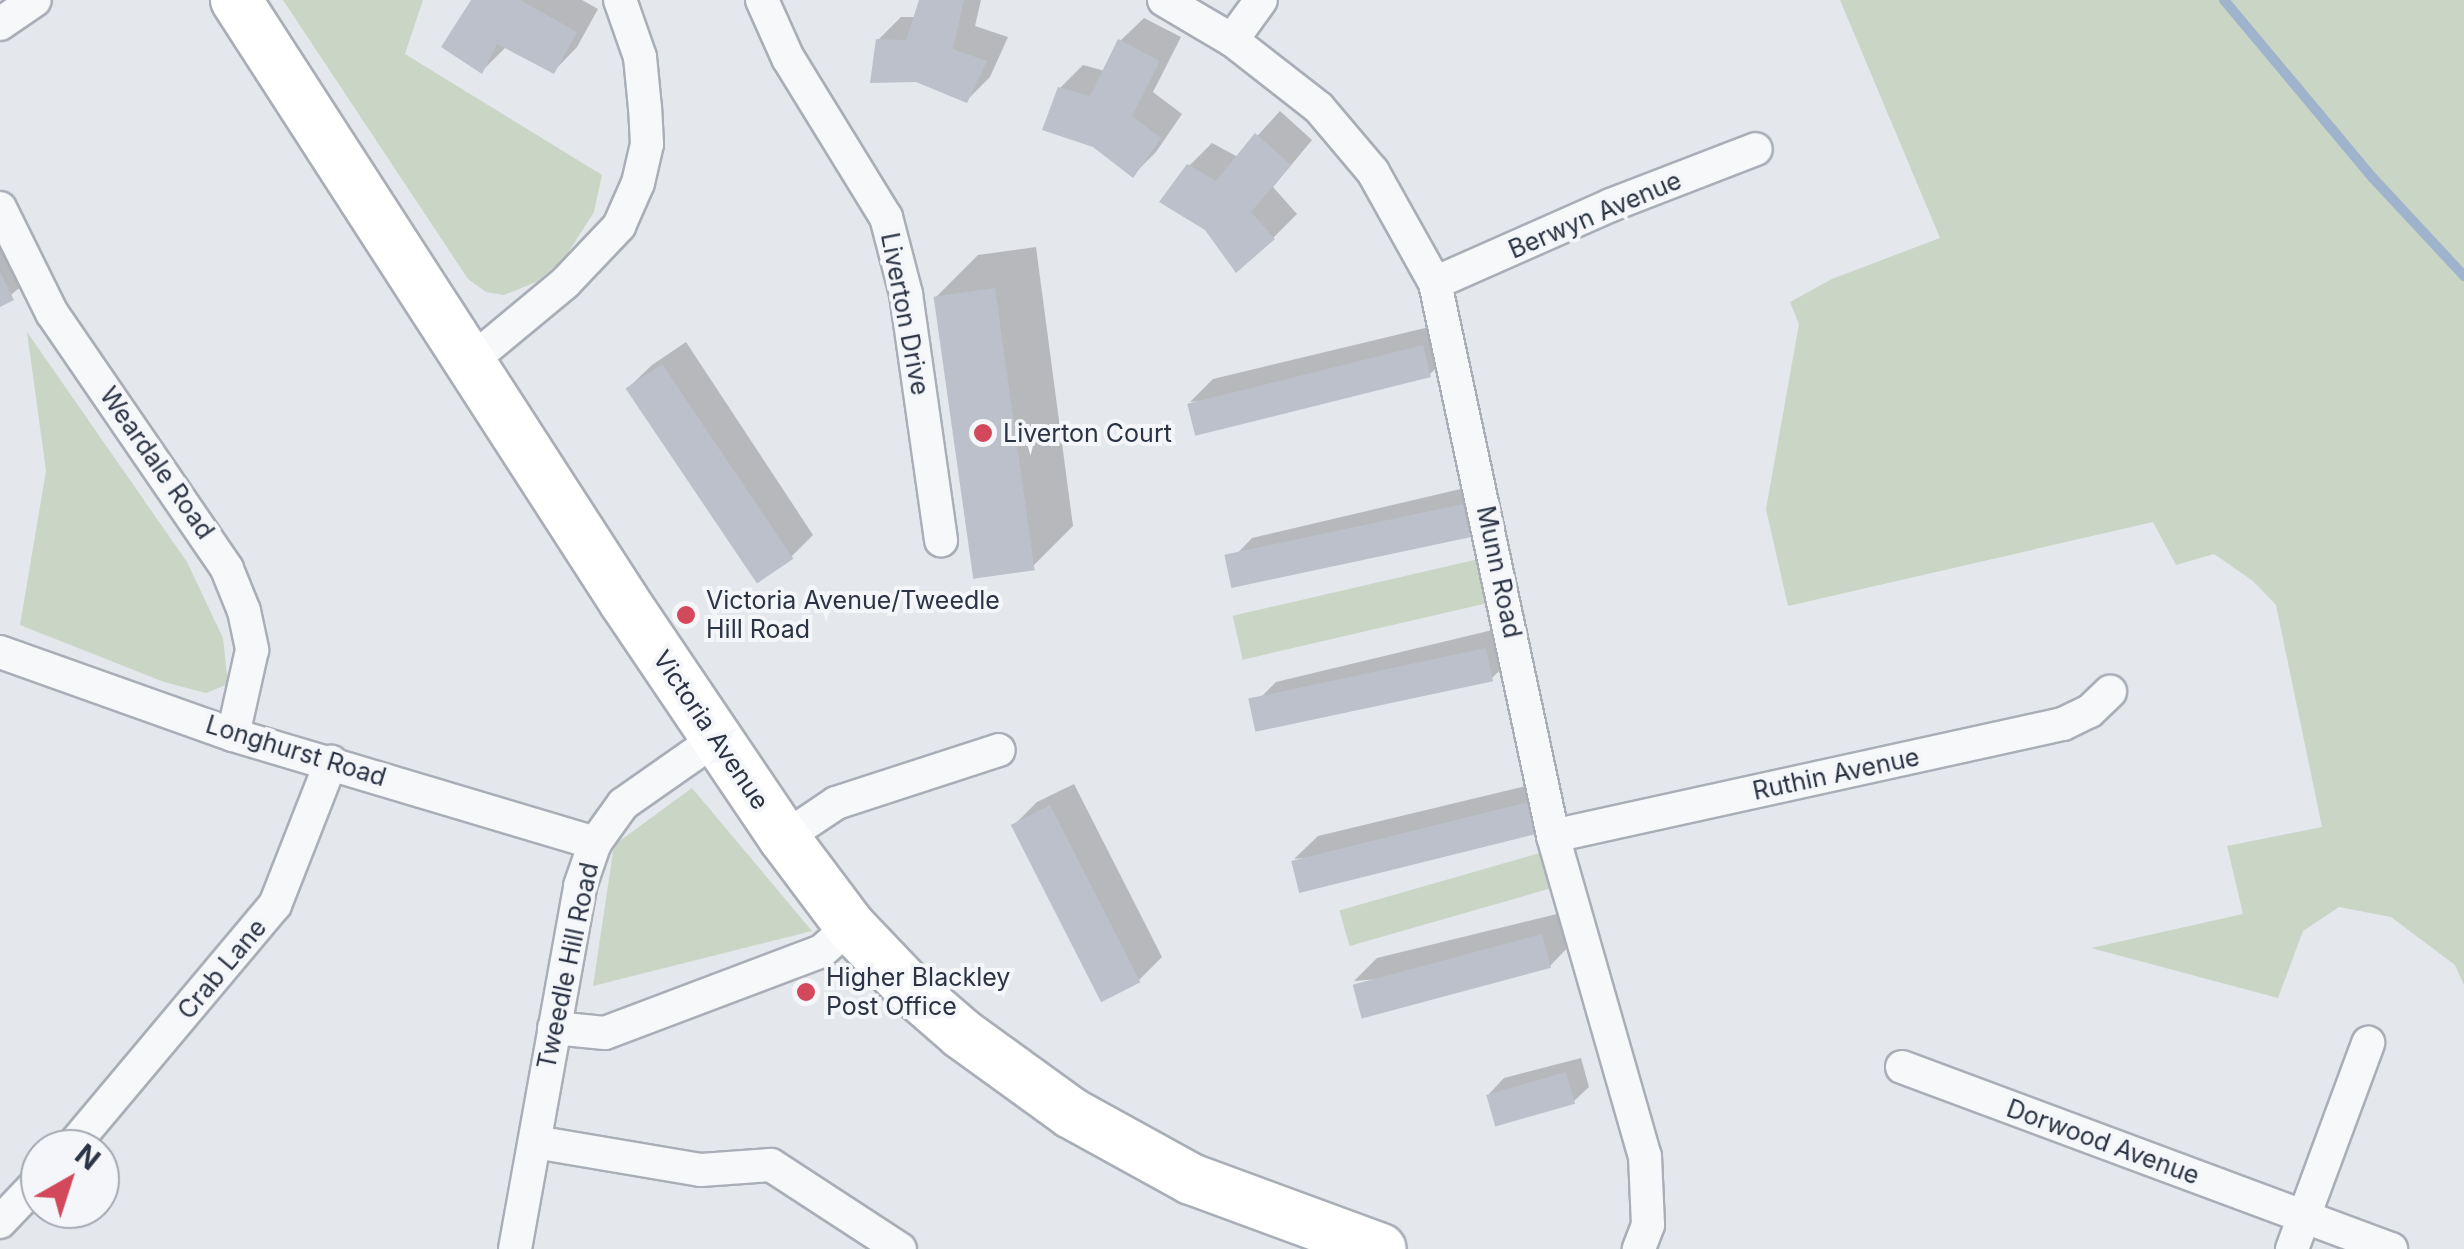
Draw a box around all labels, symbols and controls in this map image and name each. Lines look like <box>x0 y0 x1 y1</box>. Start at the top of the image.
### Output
street label: Berwyn Avenue <box>1504 165 1686 265</box>
street label: Liverton Drive <box>875 230 935 398</box>
street label: Weardale Road <box>94 381 220 545</box>
place label: Liverton Court <box>1003 418 1172 448</box>
marker: Liverton Court <box>972 422 994 444</box>
street label: Munn Road <box>1470 503 1528 641</box>
place label: Victoria Avenue/Tweedle Hill Road <box>706 586 1000 645</box>
marker: Victoria Avenue/Tweedle Hill Road <box>675 604 697 626</box>
street label: Victoria Avenue <box>647 645 775 815</box>
street label: Longhurst Road <box>202 709 390 793</box>
street label: Ruthin Avenue <box>1750 742 1922 806</box>
street label: Tweedle Hill Road <box>531 860 605 1072</box>
street label: Crab Lane <box>171 913 273 1025</box>
place label: Higher Blackley Post Office <box>826 963 1010 1022</box>
marker: Higher Blackley Post Office <box>795 981 817 1003</box>
street label: Dorwood Avenue <box>2003 1093 2203 1191</box>
north arrow <box>20 1129 120 1229</box>
text: N <box>69 1137 107 1177</box>

